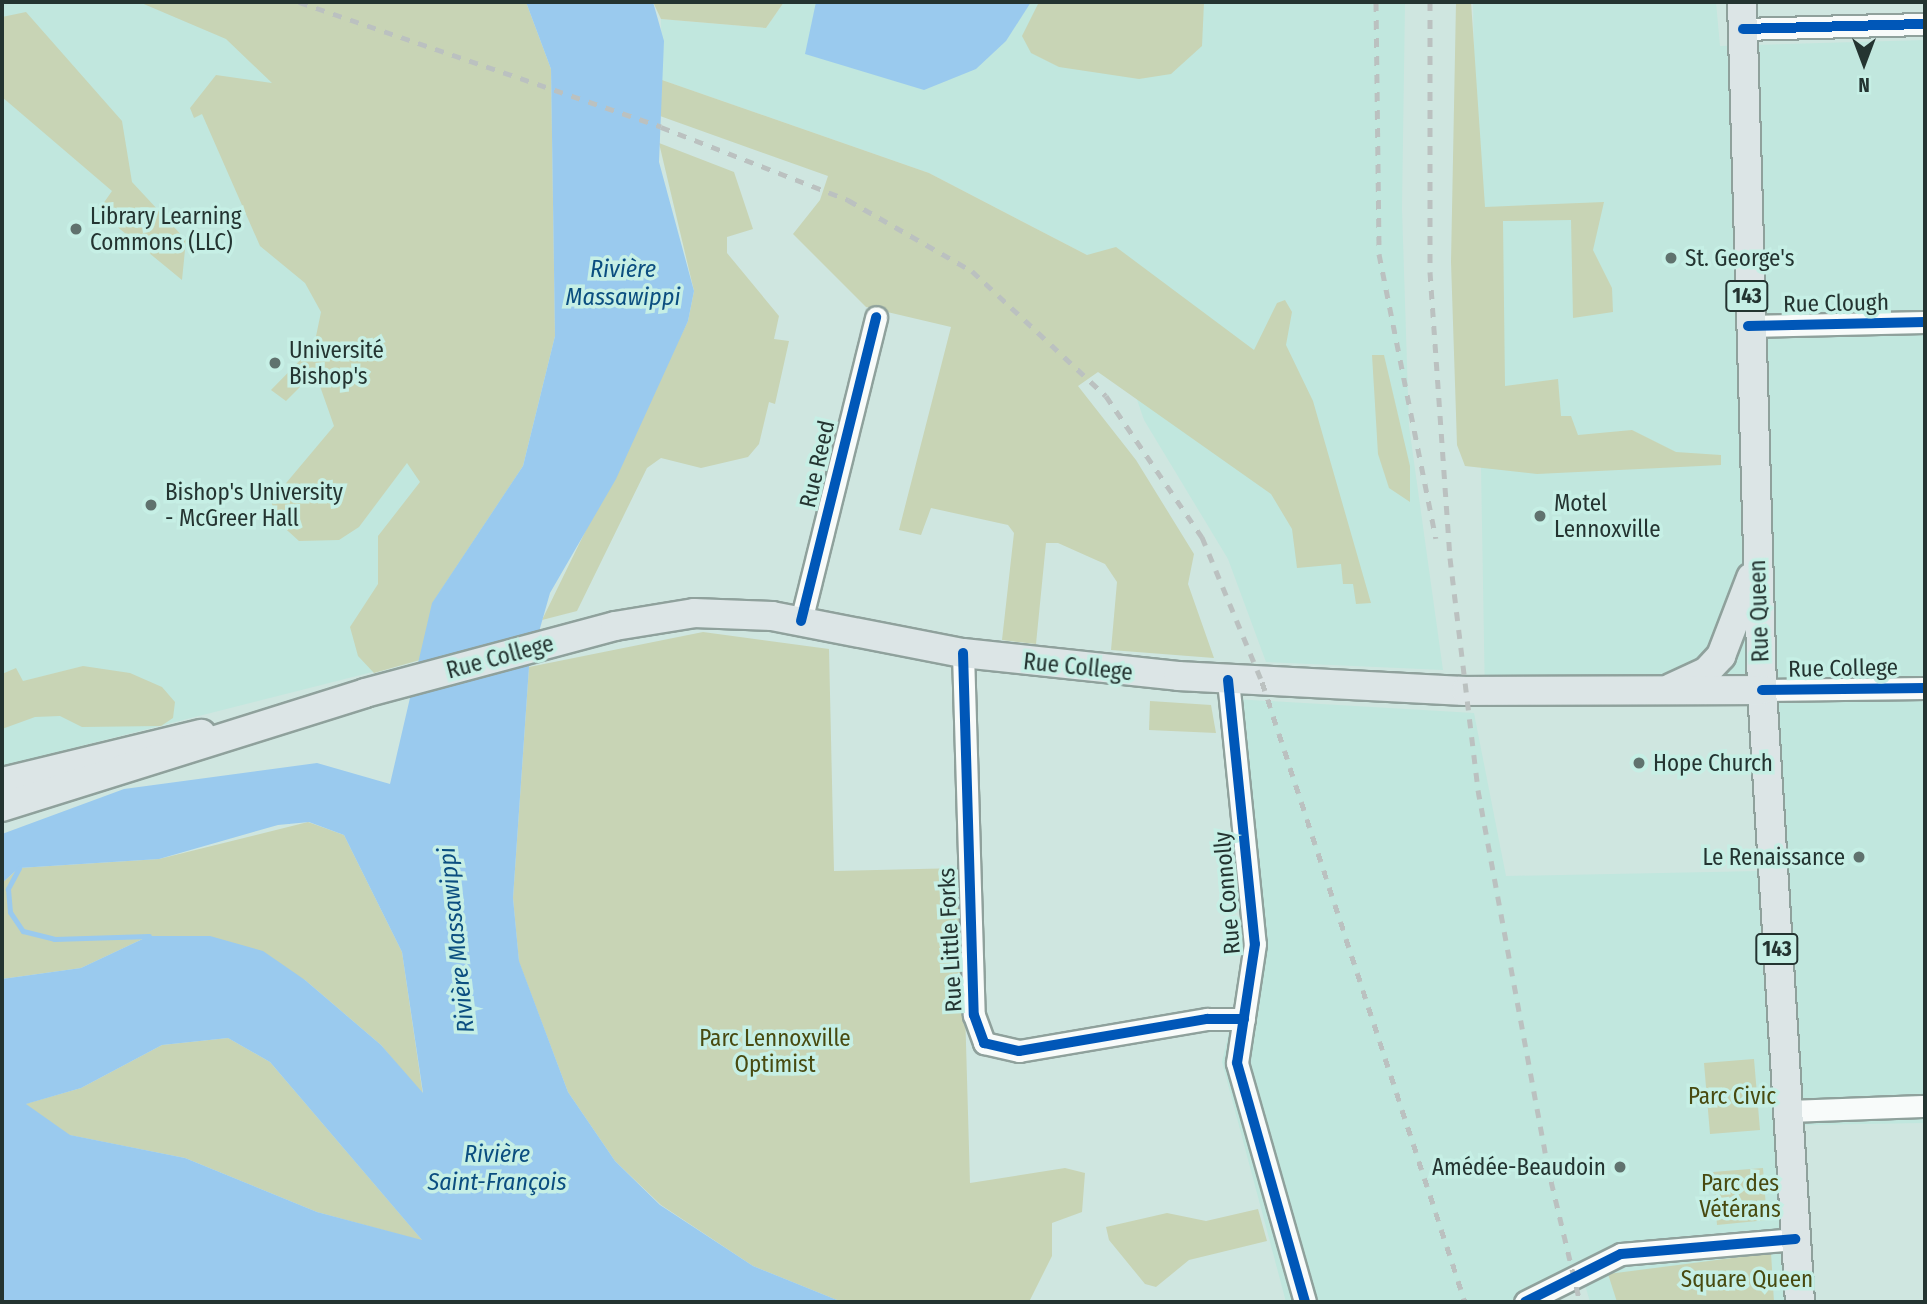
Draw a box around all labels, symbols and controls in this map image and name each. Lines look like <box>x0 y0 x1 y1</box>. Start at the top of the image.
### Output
north arrow <box>1829 28 1899 98</box>
text: N <box>1858 73 1870 96</box>
place label: Library Learning Commons (LLC) <box>90 202 241 256</box>
marker: Library Learning Commons (LLC) <box>68 221 84 237</box>
place label: St. George's <box>1685 244 1794 272</box>
marker: St. George's <box>1663 250 1679 266</box>
water label: Rivière Massawippi <box>566 256 680 312</box>
road number: 143 <box>1724 278 1770 314</box>
street label: Rue Clough <box>1783 288 1889 318</box>
place label: Université Bishop's <box>289 336 384 390</box>
marker: Université Bishop's <box>267 355 283 371</box>
street label: Rue Reed <box>794 418 840 510</box>
place label: Bishop's University - McGreer Hall <box>165 478 343 532</box>
place label: Motel Lennoxville <box>1554 489 1661 543</box>
marker: Bishop's University - McGreer Hall <box>143 497 159 513</box>
marker: Motel Lennoxville <box>1532 508 1548 524</box>
street label: Rue Queen <box>1743 559 1775 663</box>
street label: Rue College <box>443 629 557 685</box>
street label: Rue College <box>1022 648 1134 686</box>
street label: Rue College <box>1788 653 1898 683</box>
place label: Hope Church <box>1653 749 1773 777</box>
marker: Hope Church <box>1631 755 1647 771</box>
street label: Rue Connolly <box>1208 830 1246 956</box>
place label: Le Renaissance <box>1702 843 1845 871</box>
water label: Rivière Massawippi <box>433 846 481 1034</box>
marker: Le Renaissance <box>1851 849 1867 865</box>
street label: Rue Little Forks <box>932 867 968 1013</box>
road number: 143 <box>1754 932 1800 967</box>
park label: Parc Lennoxville Optimist <box>699 1024 851 1078</box>
park label: Parc Civic <box>1688 1082 1776 1110</box>
water label: Rivière Saint-François <box>427 1141 567 1197</box>
place label: Amédée-Beaudoin <box>1432 1153 1606 1181</box>
marker: Amédée-Beaudoin <box>1612 1159 1628 1175</box>
park label: Parc des Vétérans <box>1699 1169 1781 1223</box>
park label: Square Queen <box>1681 1265 1813 1293</box>

